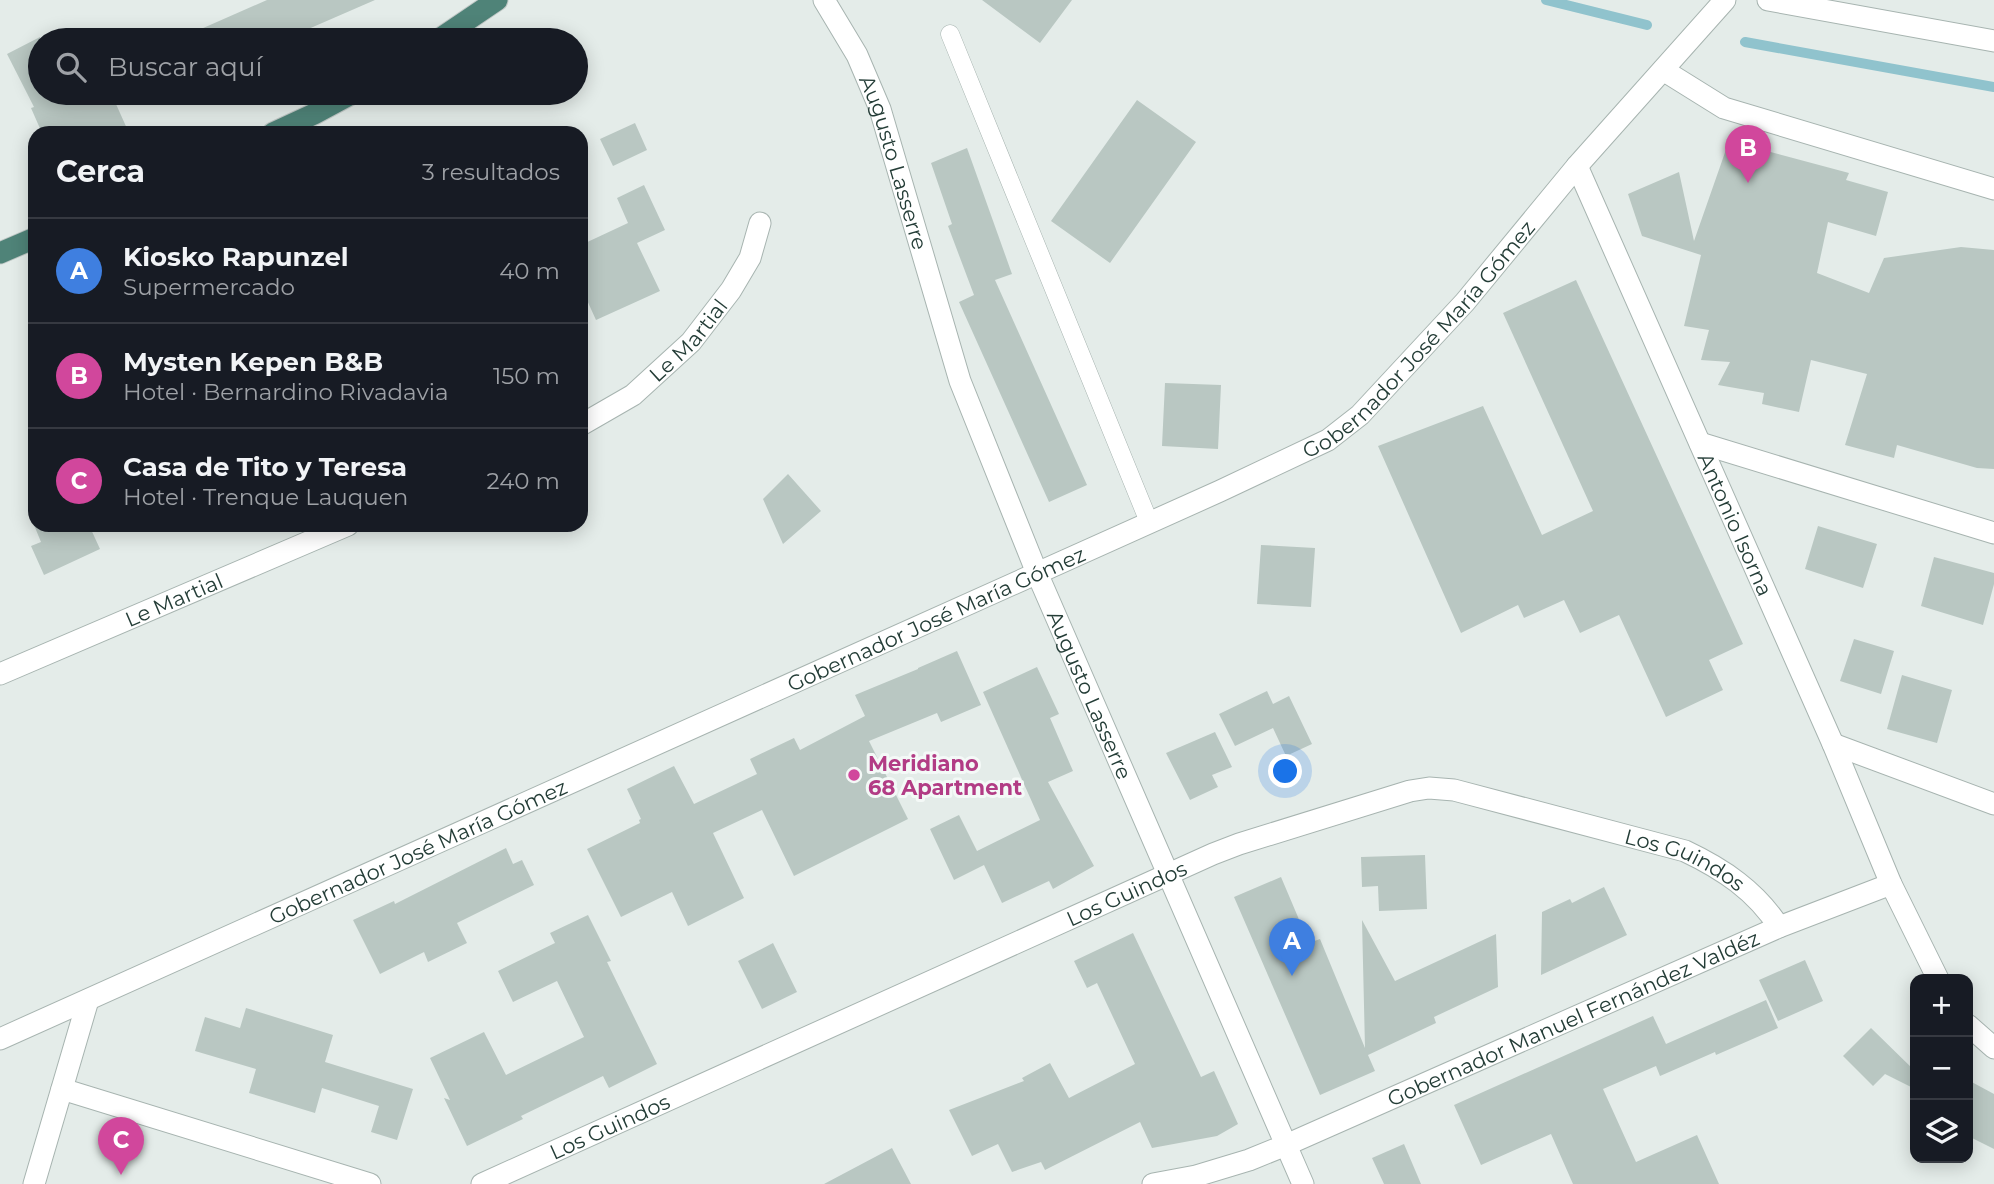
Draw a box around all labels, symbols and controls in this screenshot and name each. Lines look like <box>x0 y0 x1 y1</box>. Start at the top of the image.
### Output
search box <box>28 28 588 105</box>
icon: search <box>52 48 90 86</box>
text: Buscar aquí <box>108 51 262 83</box>
street label: Augusto Lasserre <box>855 71 933 253</box>
pin: B <box>1725 125 1771 183</box>
text: Cerca <box>56 153 145 190</box>
text: 3 resultados <box>422 158 560 186</box>
street label: Gobernador José María Gómez <box>1298 215 1540 463</box>
text: Kiosko Rapunzel <box>123 241 349 273</box>
text: A <box>70 257 88 285</box>
text: 40 m <box>499 257 560 285</box>
text: Supermercado <box>123 273 295 301</box>
street label: Le Martial <box>644 294 732 387</box>
text: Mysten Kepen B&B <box>123 346 383 378</box>
text: B <box>70 362 88 390</box>
text: 150 m <box>493 362 560 390</box>
text: Hotel · Bernardino Rivadavia <box>123 378 449 406</box>
street label: Antonio Isorna <box>1693 449 1778 600</box>
text: Casa de Tito y Teresa <box>123 451 407 483</box>
text: C <box>71 467 87 495</box>
text: 240 m <box>487 467 560 495</box>
text: Hotel · Trenque Lauquen <box>123 483 408 511</box>
street label: Gobernador José María Gómez <box>783 541 1089 696</box>
street label: Le Martial <box>121 568 226 632</box>
street label: Augusto Lasserre <box>1042 606 1138 783</box>
place label: Meridiano 68 Apartment <box>868 751 1022 800</box>
your location <box>1268 754 1302 788</box>
marker: Meridiano 68 Apartment <box>846 767 862 783</box>
street label: Gobernador José María Gómez <box>265 774 571 929</box>
street label: Los Guindos <box>1622 823 1750 896</box>
street label: Los Guindos <box>1062 855 1190 931</box>
pin: A <box>1269 918 1315 976</box>
street label: Gobernador Manuel Fernández Valdéz <box>1383 925 1763 1111</box>
map controls <box>1910 974 1973 1163</box>
button: + <box>1910 974 1973 1037</box>
button: − <box>1910 1037 1973 1100</box>
street label: Los Guindos <box>546 1088 674 1164</box>
button: layers <box>1910 1100 1973 1163</box>
pin: C <box>98 1117 144 1175</box>

